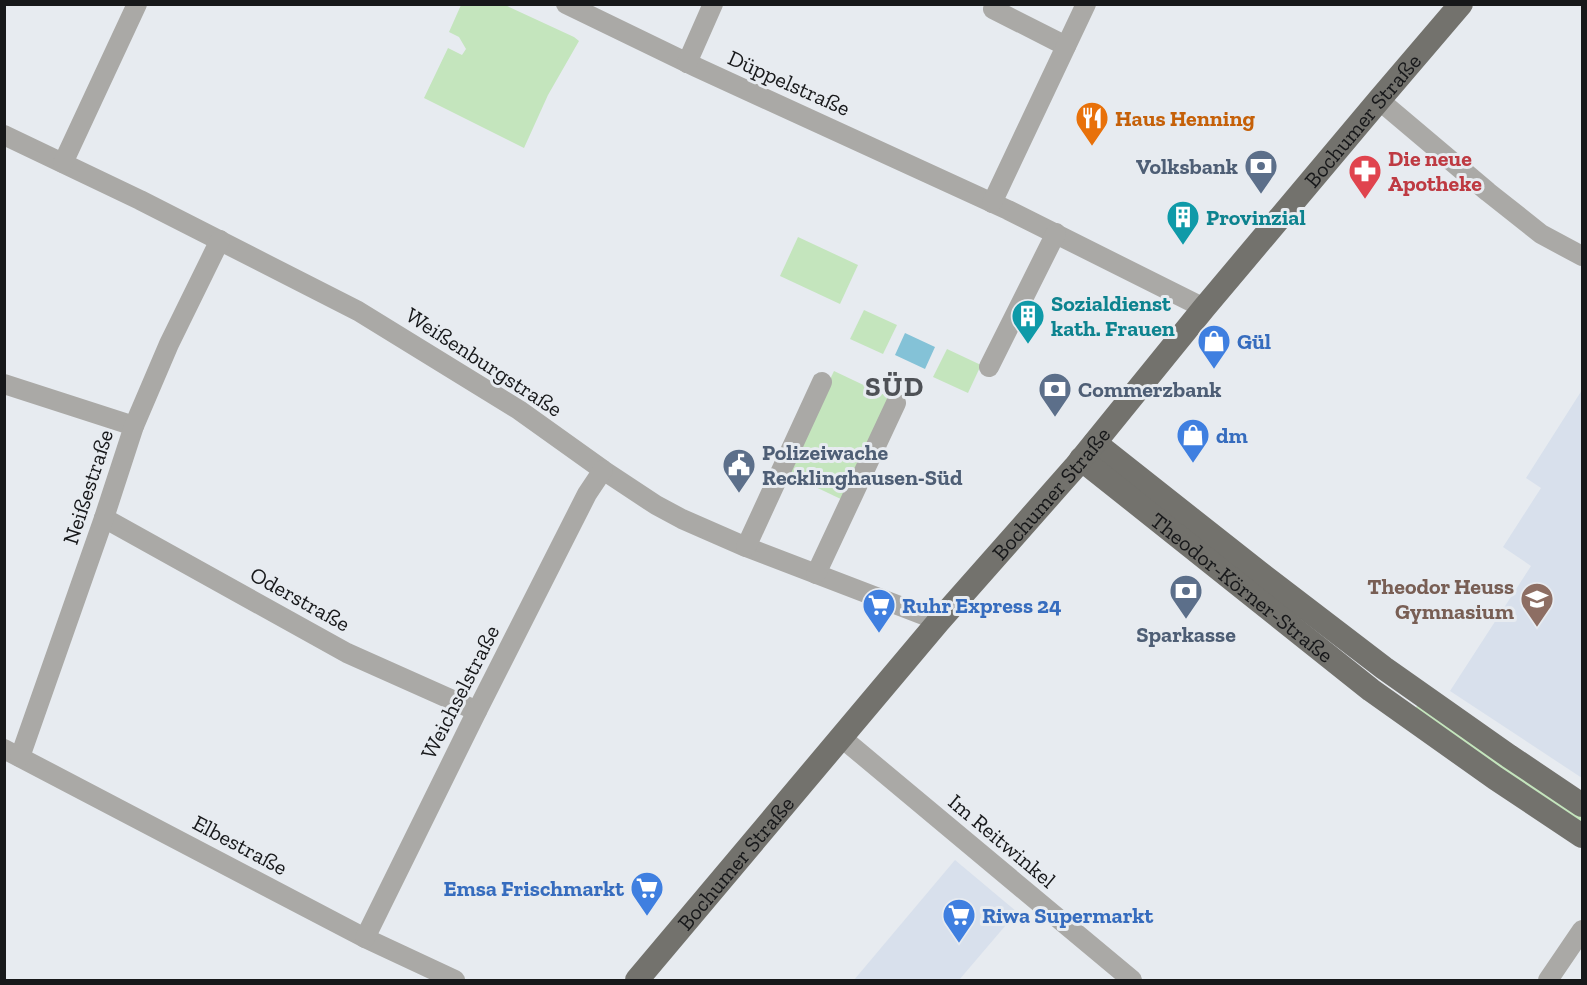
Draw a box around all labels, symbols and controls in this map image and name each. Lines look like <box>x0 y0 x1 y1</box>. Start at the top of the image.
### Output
street label: Düppelstraße <box>724 44 854 122</box>
street label: Bochumer Straße <box>1298 48 1427 193</box>
restaurant icon: Haus Henning <box>1074 100 1110 147</box>
place label: Haus Henning <box>1115 105 1255 132</box>
place label: Die neue Apotheke <box>1388 145 1482 197</box>
bank icon: Volksbank <box>1243 148 1279 195</box>
place label: Volksbank <box>1136 153 1238 180</box>
pharmacy icon: Die neue Apotheke <box>1347 153 1383 200</box>
building icon: Provinzial <box>1165 199 1201 246</box>
place label: Provinzial <box>1206 204 1306 231</box>
place label: Sozialdienst kath. Frauen <box>1051 290 1175 342</box>
building icon: Sozialdienst kath. Frauen <box>1010 298 1046 345</box>
street label: Weißenburgstraße <box>401 301 567 423</box>
shop icon: Gül <box>1196 323 1232 370</box>
place label: Gül <box>1237 328 1271 355</box>
district label: SÜD <box>865 370 925 403</box>
bank icon: Commerzbank <box>1037 371 1073 418</box>
place label: Commerzbank <box>1078 376 1222 403</box>
shop icon: dm <box>1175 417 1211 464</box>
street label: Bochumer Straße <box>986 421 1116 565</box>
place label: dm <box>1216 422 1249 449</box>
street label: Neißestraße <box>57 426 119 548</box>
place label: Polizeiwache Recklinghausen-Süd <box>762 439 963 491</box>
public building icon: Polizeiwache Recklinghausen-Süd <box>721 447 757 494</box>
street label: Theodor-Körner-Straße <box>1145 506 1339 668</box>
street label: Oderstraße <box>245 561 355 637</box>
bank icon: Sparkasse <box>1168 573 1204 620</box>
place label: Theodor Heuss Gymnasium <box>1367 573 1515 625</box>
school or university icon: Theodor Heuss Gymnasium <box>1519 581 1555 628</box>
supermarket icon: Ruhr Express 24 <box>861 587 897 634</box>
place label: Ruhr Express 24 <box>902 592 1062 619</box>
street label: Weichselstraße <box>415 621 505 763</box>
place label: Sparkasse <box>1136 621 1236 648</box>
street label: Im Reitwinkel <box>943 788 1061 894</box>
street label: Bochumer Straße <box>671 790 800 936</box>
street label: Elbestraße <box>188 809 292 881</box>
supermarket icon: Emsa Frischmarkt <box>629 870 665 917</box>
place label: Emsa Frischmarkt <box>443 875 624 902</box>
supermarket icon: Riwa Supermarkt <box>941 897 977 944</box>
place label: Riwa Supermarkt <box>982 902 1153 929</box>

